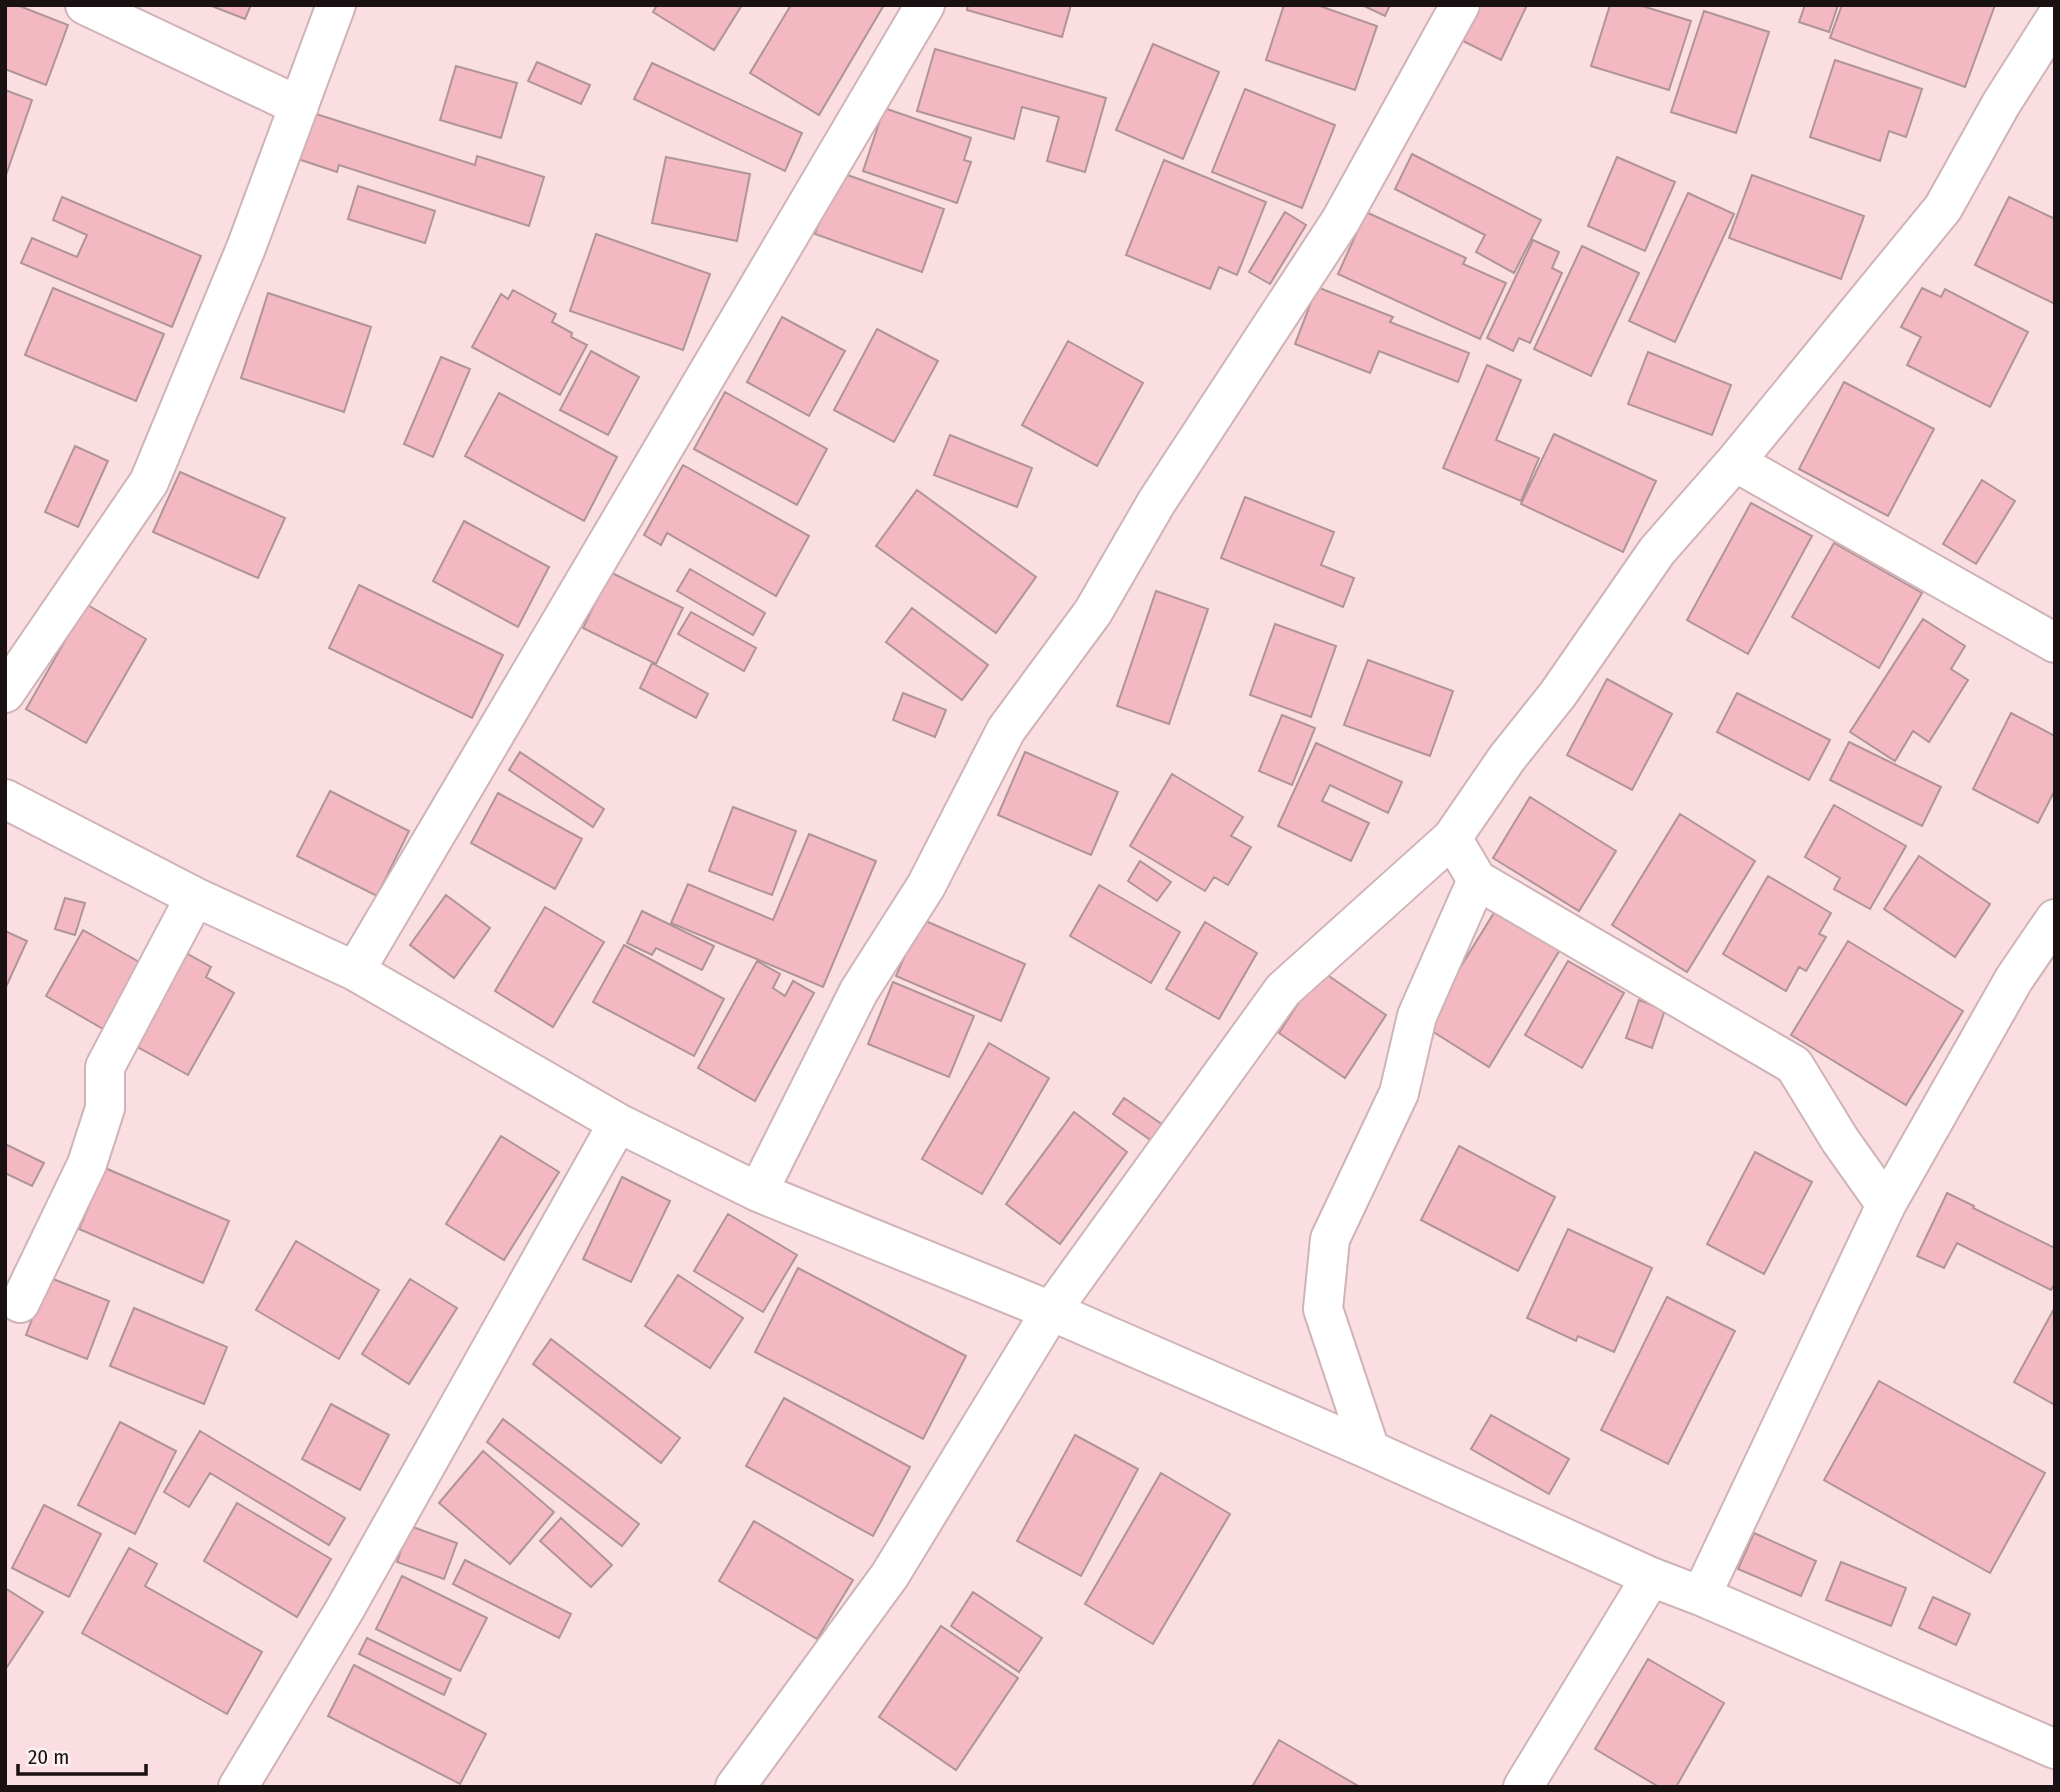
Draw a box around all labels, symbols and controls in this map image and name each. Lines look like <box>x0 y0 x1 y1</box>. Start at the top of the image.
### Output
scale bar <box>18 1732 145 1776</box>
text: 20 m <box>28 1744 69 1770</box>

